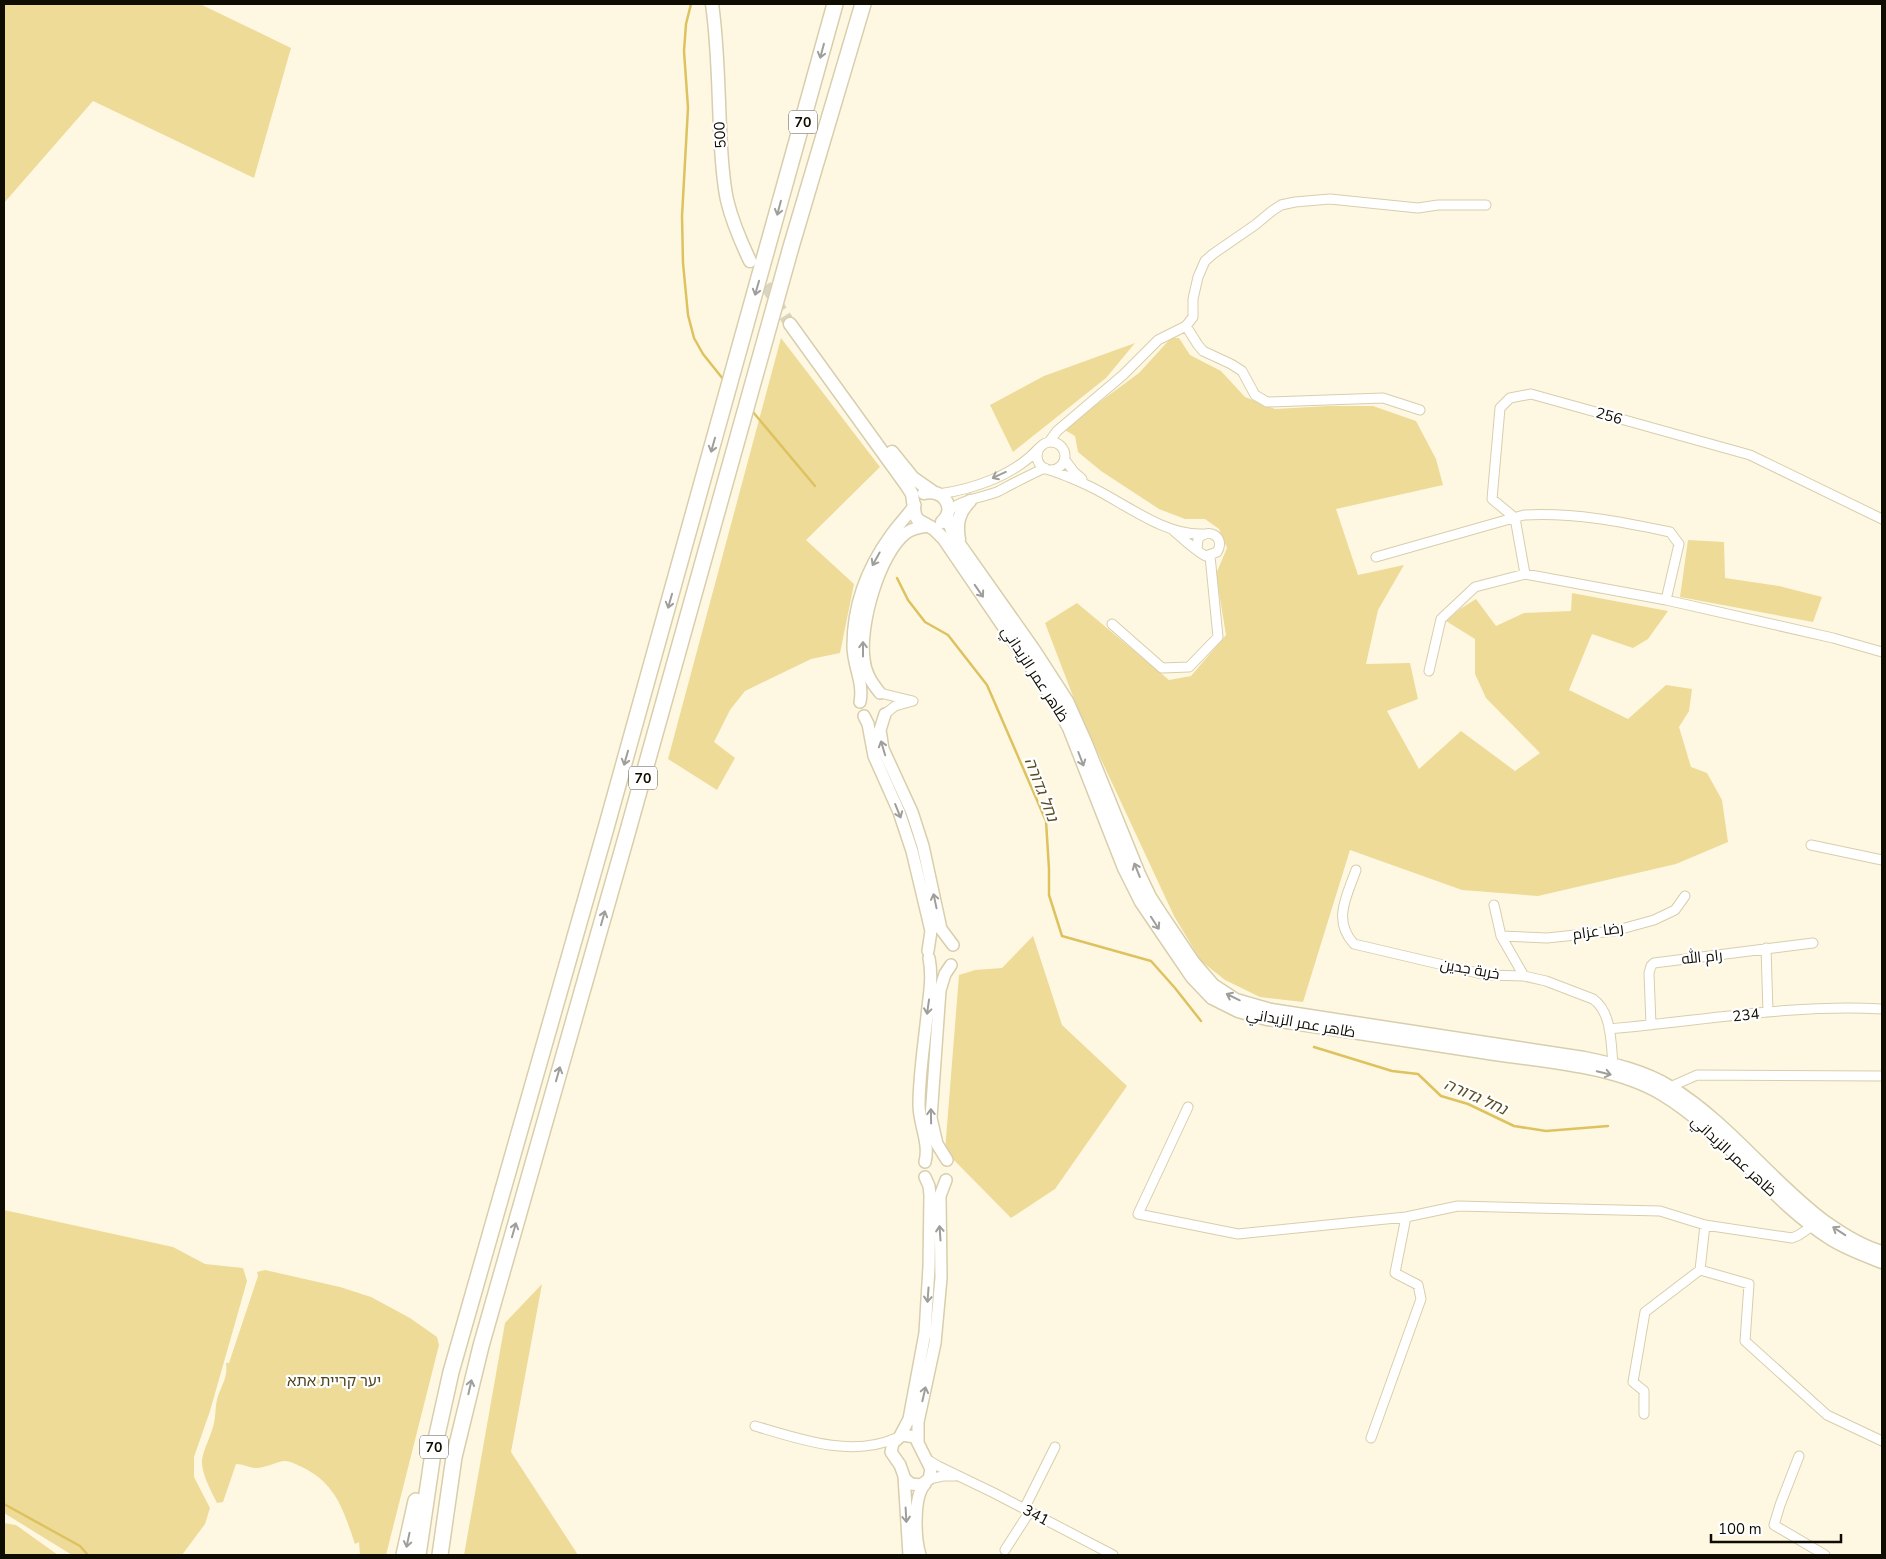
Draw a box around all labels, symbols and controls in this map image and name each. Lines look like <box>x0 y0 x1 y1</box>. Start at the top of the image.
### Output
one-way arrow <box>817 42 826 58</box>
road number: 70 <box>789 110 817 134</box>
street label: 500 <box>709 121 731 149</box>
one-way arrow <box>774 199 784 215</box>
one-way arrow <box>752 280 761 296</box>
street label: 256 <box>1593 403 1625 429</box>
one-way arrow <box>708 436 718 452</box>
one-way arrow <box>992 471 1007 481</box>
one-way arrow <box>871 551 880 566</box>
one-way arrow <box>974 584 984 598</box>
one-way arrow <box>664 593 674 609</box>
street label: ظاهر عمر الزيداني <box>995 622 1073 727</box>
one-way arrow <box>859 641 868 657</box>
one-way arrow <box>877 740 887 756</box>
one-way arrow <box>620 749 630 765</box>
one-way arrow <box>1077 751 1086 766</box>
water label: נחל גדורה <box>1019 754 1064 825</box>
road number: 70 <box>629 766 657 790</box>
one-way arrow <box>894 803 903 818</box>
one-way arrow <box>1132 862 1141 878</box>
one-way arrow <box>930 893 939 909</box>
one-way arrow <box>599 910 608 926</box>
one-way arrow <box>1150 915 1160 929</box>
street label: رضا عزام <box>1571 918 1625 944</box>
street label: رام الله <box>1681 945 1723 969</box>
street label: خربة جدين <box>1439 954 1501 984</box>
one-way arrow <box>1226 992 1241 1002</box>
one-way arrow <box>923 998 933 1014</box>
street label: ظاهر عمر الزيداني <box>1245 1004 1357 1044</box>
street label: 234 <box>1732 1004 1760 1026</box>
one-way arrow <box>554 1066 564 1082</box>
one-way arrow <box>1595 1069 1611 1078</box>
water label: נחל גדורה <box>1441 1073 1511 1121</box>
one-way arrow <box>927 1108 936 1124</box>
street label: ظاهر عمر الزيداني <box>1685 1111 1781 1202</box>
one-way arrow <box>509 1223 519 1239</box>
one-way arrow <box>1832 1225 1846 1235</box>
one-way arrow <box>936 1226 945 1242</box>
one-way arrow <box>923 1287 932 1303</box>
park label: יער קריית אתא <box>287 1371 381 1391</box>
one-way arrow <box>466 1379 475 1395</box>
one-way arrow <box>920 1387 929 1403</box>
road number: 70 <box>420 1435 448 1458</box>
street label: 341 <box>1019 1500 1053 1530</box>
one-way arrow <box>901 1507 910 1523</box>
scale bar <box>1711 1512 1841 1544</box>
text: 100 m <box>1718 1519 1762 1539</box>
one-way arrow <box>402 1531 412 1547</box>

